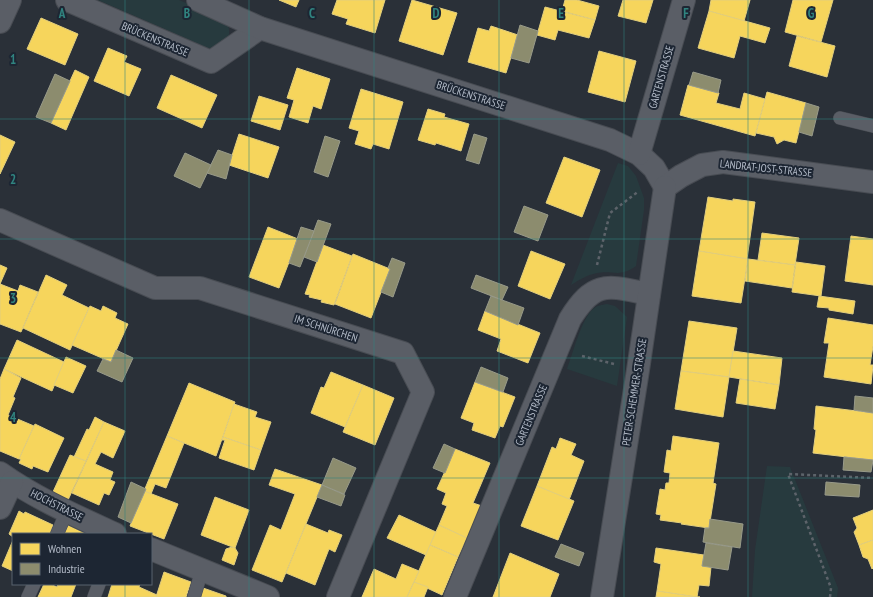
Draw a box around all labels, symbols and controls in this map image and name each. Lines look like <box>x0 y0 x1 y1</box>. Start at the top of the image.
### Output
text: A <box>58 5 66 22</box>
text: B <box>184 5 190 22</box>
text: C <box>309 5 315 22</box>
text: D <box>433 5 440 22</box>
text: E <box>558 5 564 22</box>
text: F <box>683 5 689 22</box>
text: G <box>808 5 815 22</box>
street label: BRÜCKENSTRASSE <box>119 19 191 59</box>
street label: GARTENSTRASSE <box>645 44 677 110</box>
text: 1 <box>10 51 16 68</box>
street label: BRÜCKENSTRASSE <box>435 77 507 113</box>
street label: LANDRAT-JOST-STRASSE <box>719 156 813 180</box>
text: 2 <box>10 171 16 188</box>
text: 3 <box>10 290 16 307</box>
street label: IM SCHNÜRCHEN <box>293 311 359 345</box>
street label: PETER-SCHEMMER-STRASSE <box>619 337 649 447</box>
street label: GARTENSTRASSE <box>512 382 550 448</box>
text: 4 <box>10 409 17 426</box>
street label: HOCHSTRASSE <box>28 486 86 524</box>
legend <box>12 533 152 585</box>
text: Wohnen <box>48 541 82 556</box>
text: Industrie <box>48 561 85 576</box>

